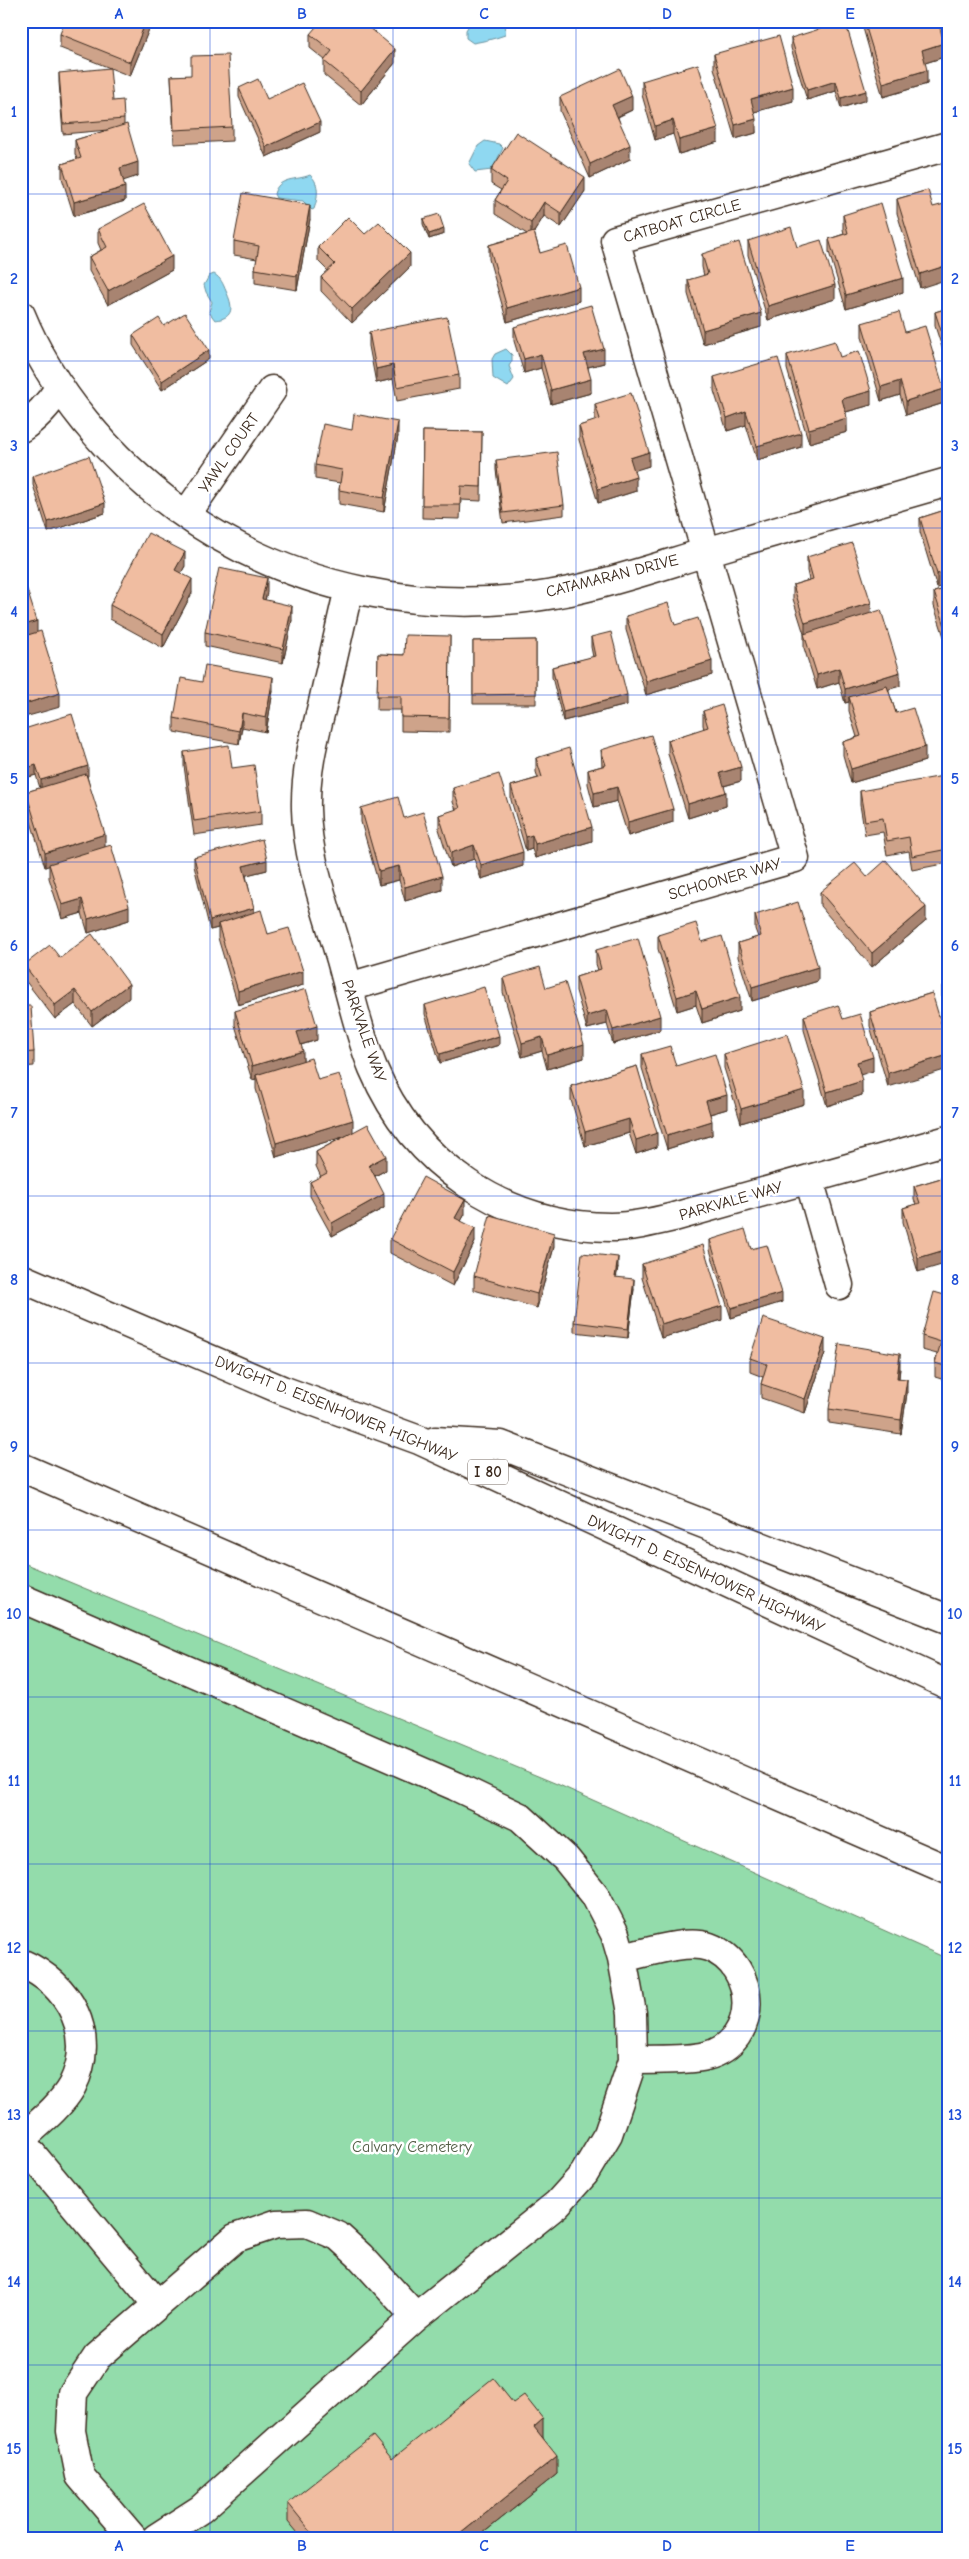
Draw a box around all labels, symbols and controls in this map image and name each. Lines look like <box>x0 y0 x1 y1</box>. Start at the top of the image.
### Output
text: A <box>115 5 124 23</box>
text: B <box>297 5 307 23</box>
text: C <box>479 5 489 23</box>
text: D <box>662 5 672 23</box>
text: E <box>845 5 855 23</box>
text: 1 <box>11 103 17 121</box>
text: 1 <box>952 103 958 121</box>
street label: CATBOAT CIRCLE <box>621 196 743 246</box>
text: 2 <box>10 270 18 288</box>
text: 2 <box>951 270 959 288</box>
street label: YAWL COURT <box>195 409 263 496</box>
text: 3 <box>10 437 18 455</box>
text: 3 <box>951 437 959 455</box>
street label: CATAMARAN DRIVE <box>544 551 680 601</box>
text: 4 <box>10 603 18 621</box>
text: 4 <box>951 603 959 621</box>
text: 5 <box>10 770 18 788</box>
text: 5 <box>951 770 959 788</box>
street label: SCHOONER WAY <box>666 854 784 904</box>
text: 6 <box>10 937 18 955</box>
text: 6 <box>951 937 959 955</box>
street label: PARKVALE WAY <box>338 978 390 1085</box>
text: 7 <box>10 1104 18 1122</box>
text: 7 <box>951 1104 959 1122</box>
street label: PARKVALE WAY <box>677 1177 785 1224</box>
text: 8 <box>10 1271 18 1289</box>
text: 8 <box>951 1271 959 1289</box>
street label: DWIGHT D. EISENHOWER HIGHWAY <box>212 1352 460 1466</box>
text: 9 <box>10 1438 18 1456</box>
text: 9 <box>951 1438 959 1456</box>
road number: I 80 <box>468 1460 508 1484</box>
street label: DWIGHT D. EISENHOWER HIGHWAY <box>585 1511 828 1637</box>
text: 10 <box>6 1605 22 1623</box>
text: 10 <box>947 1605 963 1623</box>
text: 11 <box>8 1772 20 1790</box>
text: 11 <box>949 1772 961 1790</box>
text: 12 <box>7 1939 21 1957</box>
text: 12 <box>948 1939 962 1957</box>
text: 13 <box>7 2106 21 2124</box>
text: 13 <box>948 2106 962 2124</box>
park label: Calvary Cemetery <box>352 2138 473 2156</box>
text: 14 <box>7 2273 21 2291</box>
text: 14 <box>948 2273 962 2291</box>
text: 15 <box>7 2440 21 2458</box>
text: 15 <box>948 2440 962 2458</box>
text: A <box>115 2537 124 2555</box>
text: B <box>297 2537 307 2555</box>
text: C <box>479 2537 489 2555</box>
text: D <box>662 2537 672 2555</box>
text: E <box>845 2537 855 2555</box>

